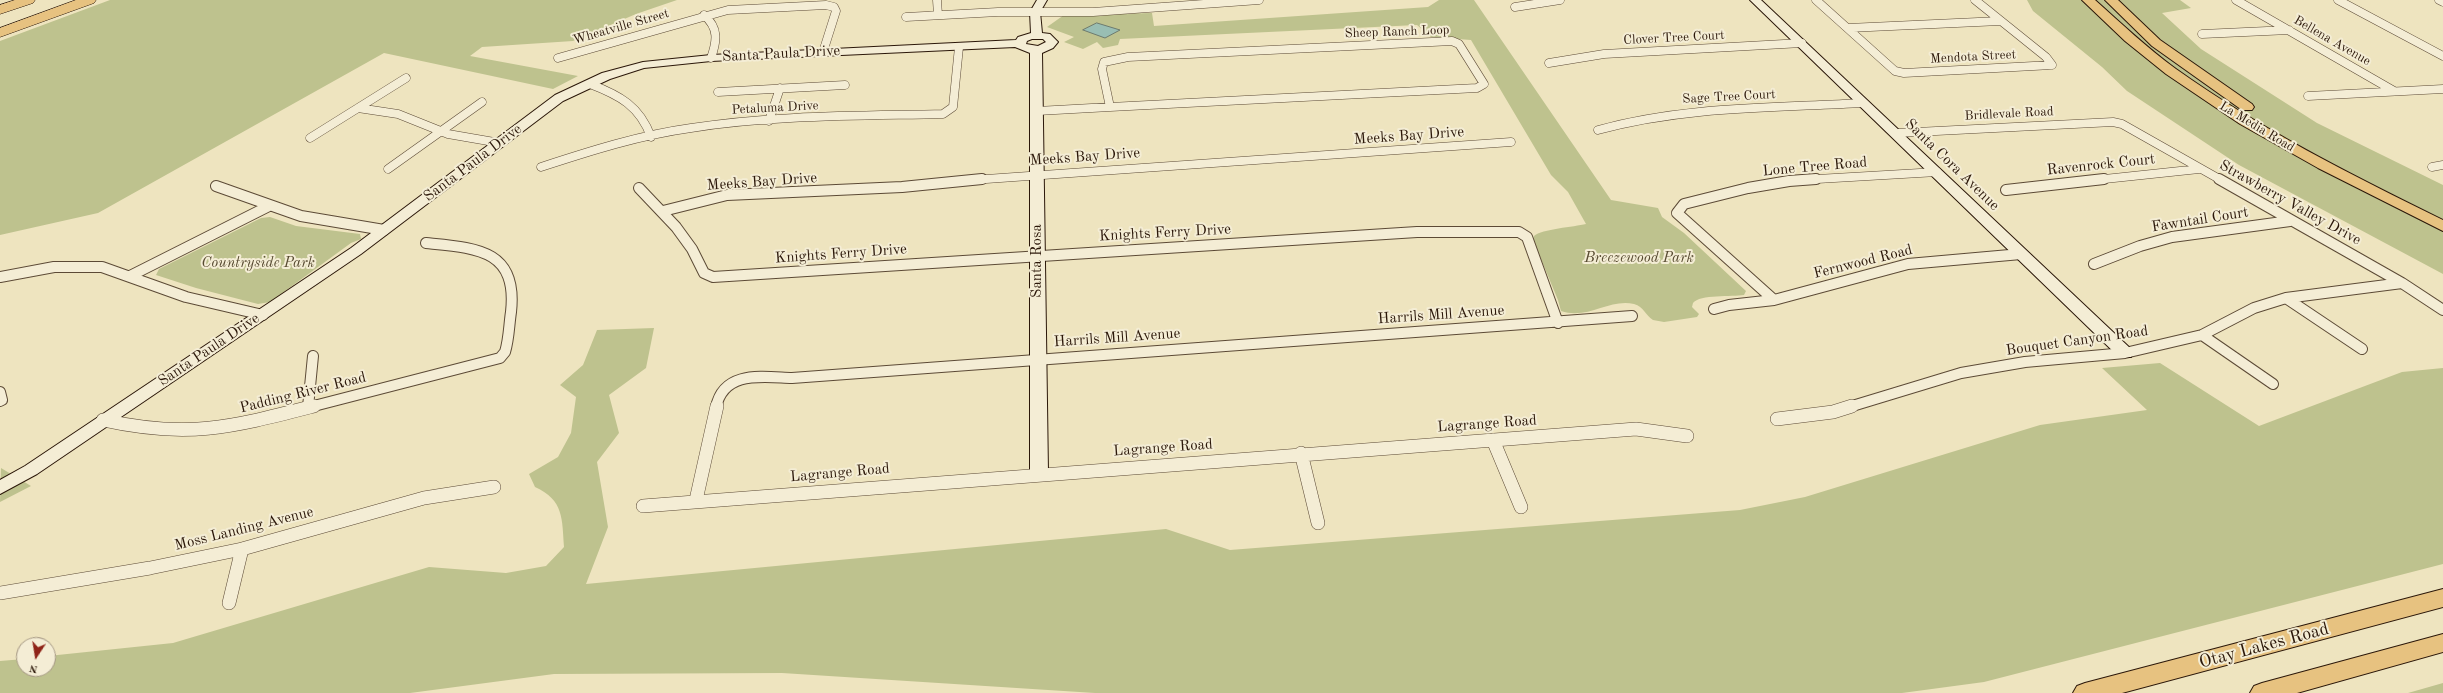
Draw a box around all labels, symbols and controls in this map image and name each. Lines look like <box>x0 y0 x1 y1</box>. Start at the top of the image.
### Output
street label: Wheatville Street <box>571 6 671 48</box>
street label: Bellena Avenue <box>2291 13 2373 69</box>
street label: Sheep Ranch Loop <box>1344 22 1450 42</box>
street label: Clover Tree Court <box>1623 28 1725 48</box>
street label: Santa Paula Drive <box>721 42 841 66</box>
street label: Mendota Street <box>1930 47 2016 67</box>
street label: Sage Tree Court <box>1682 87 1776 107</box>
street label: Petaluma Drive <box>731 98 819 118</box>
street label: La Media Road <box>2217 98 2297 156</box>
street label: Bridlevale Road <box>1964 104 2054 124</box>
street label: Santa Cora Avenue <box>1901 115 2003 215</box>
street label: Santa Paula Drive <box>420 120 526 206</box>
street label: Meeks Bay Drive <box>1353 123 1465 149</box>
street label: Meeks Bay Drive <box>1029 144 1141 170</box>
street label: Ravenrock Court <box>2046 150 2156 180</box>
street label: Lone Tree Road <box>1762 153 1868 181</box>
street label: Strawberry Valley Drive <box>2216 156 2364 250</box>
street label: Meeks Bay Drive <box>706 169 818 195</box>
street label: Fawntail Court <box>2150 203 2250 237</box>
street label: Knights Ferry Drive <box>1099 221 1231 245</box>
street label: Santa Rosa <box>1028 224 1046 298</box>
street label: Knights Ferry Drive <box>774 240 908 268</box>
street label: Fernwood Road <box>1812 241 1914 283</box>
park label: Breezewood Park <box>1584 249 1694 267</box>
park label: Countryside Park <box>201 254 315 272</box>
street label: Harrils Mill Avenue <box>1377 302 1505 328</box>
street label: Santa Paula Drive <box>155 309 263 391</box>
street label: Bouquet Canyon Road <box>2005 322 2149 360</box>
street label: Harrils Mill Avenue <box>1053 325 1181 351</box>
street label: Padding River Road <box>238 369 368 417</box>
street label: Lagrange Road <box>1437 412 1537 436</box>
street label: Lagrange Road <box>1113 436 1213 460</box>
street label: Lagrange Road <box>789 460 891 486</box>
street label: Moss Landing Avenue <box>173 503 315 555</box>
street label: Otay Lakes Road <box>2197 618 2331 674</box>
north arrow <box>16 637 56 677</box>
text: N <box>28 662 39 675</box>

